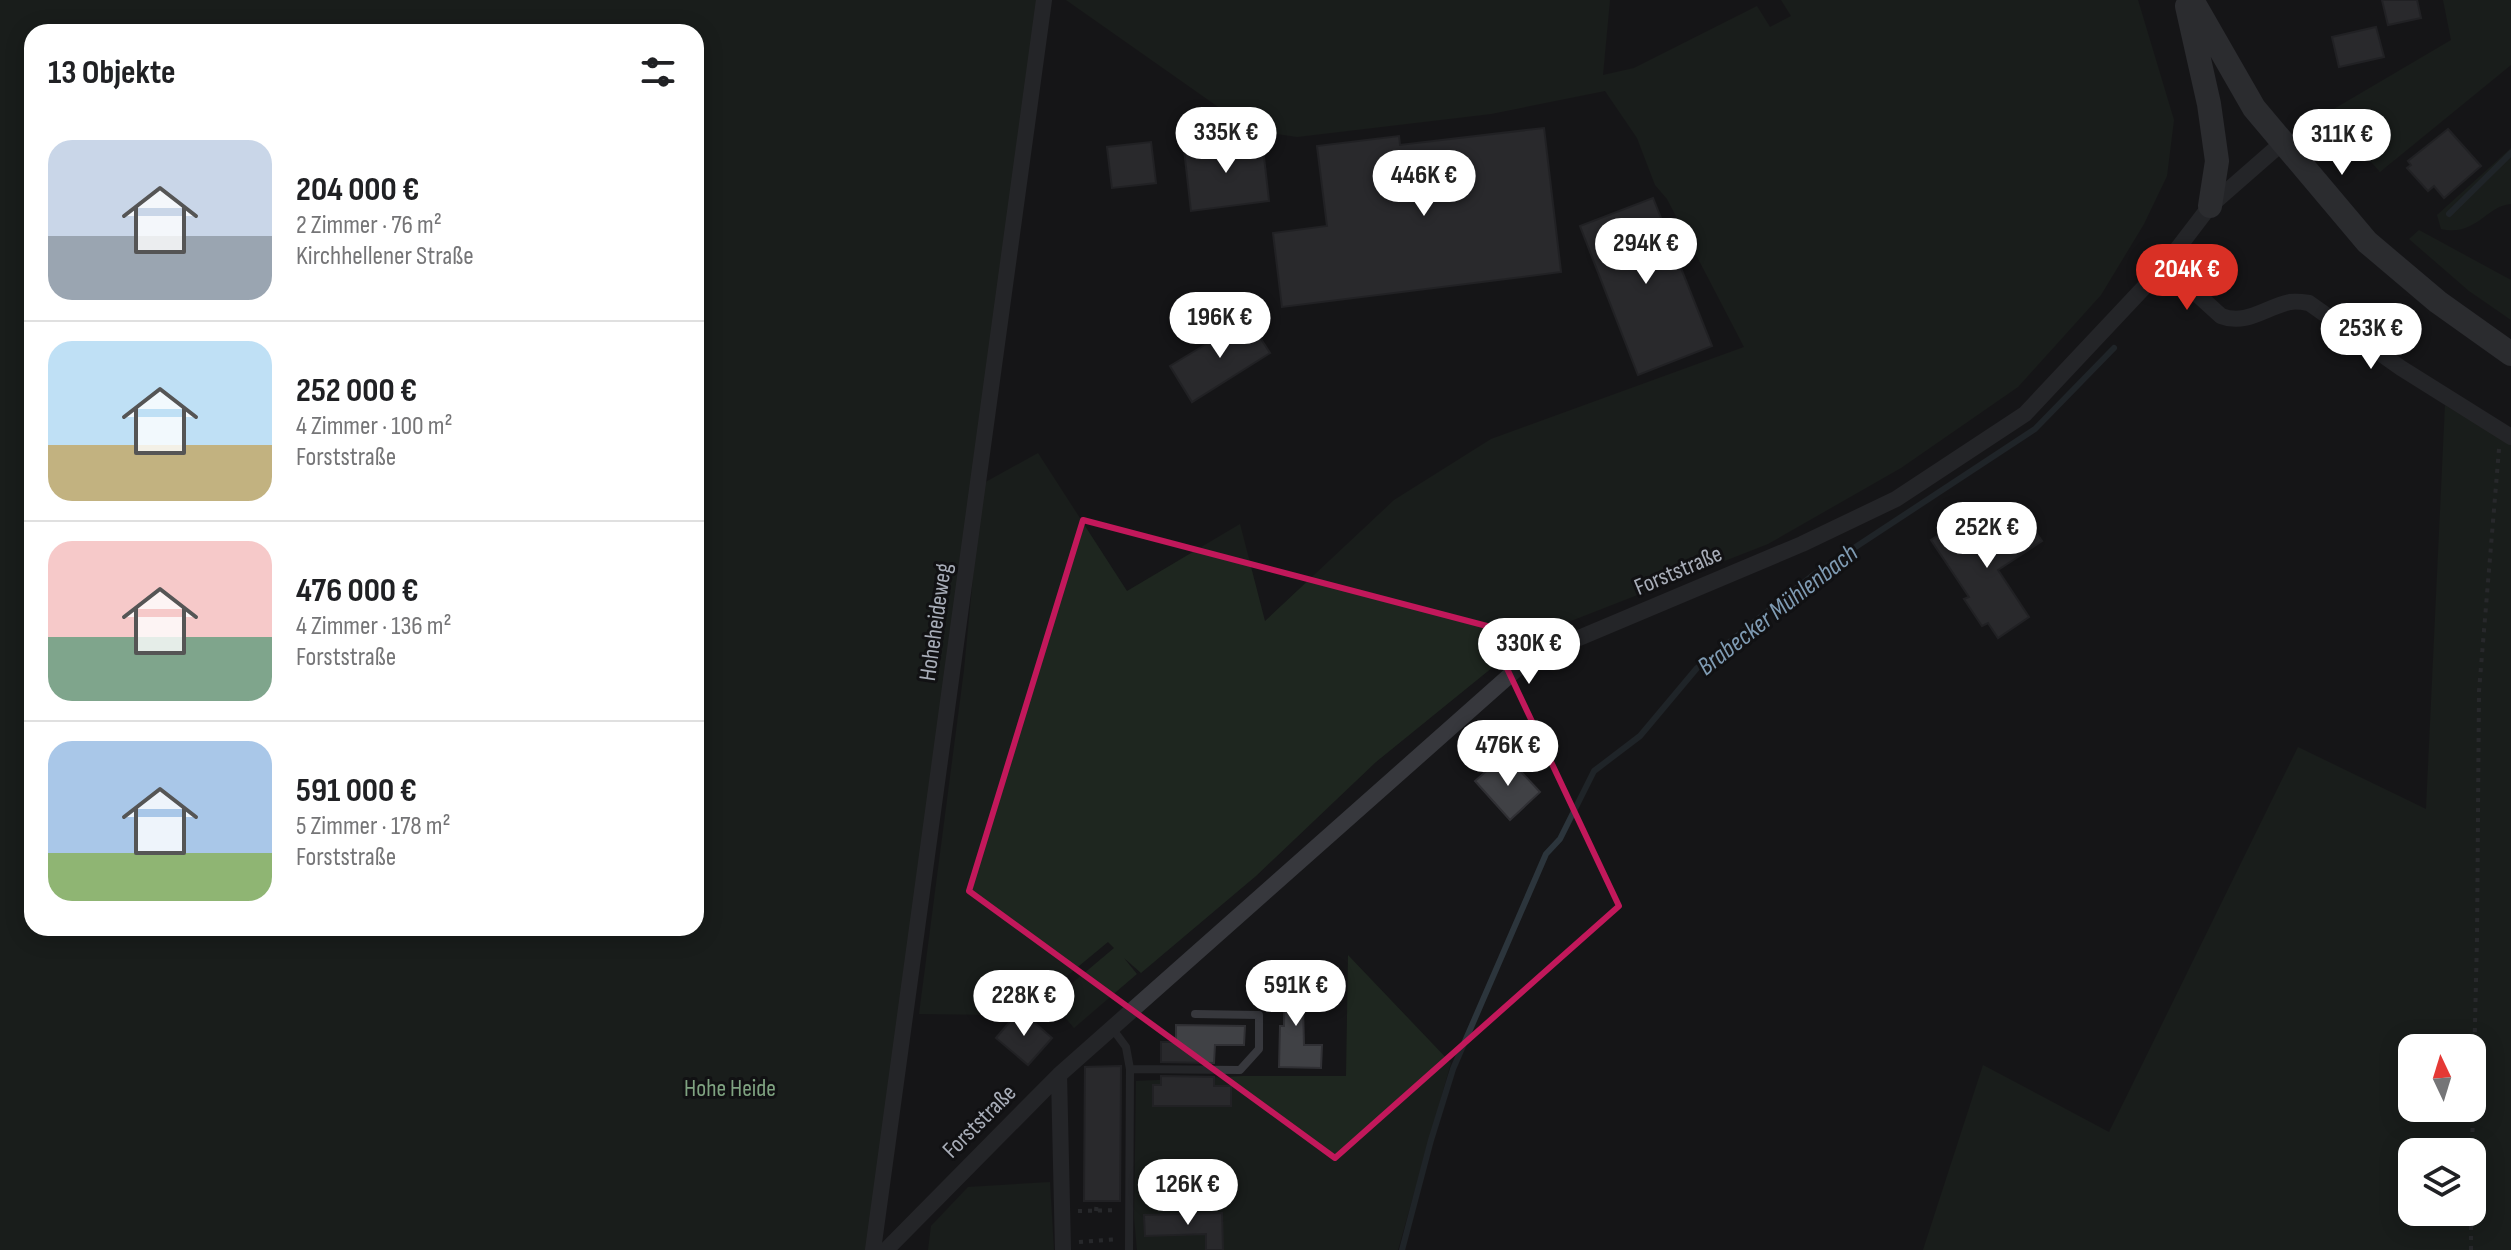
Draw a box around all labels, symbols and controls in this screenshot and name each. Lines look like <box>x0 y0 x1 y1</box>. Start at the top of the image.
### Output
icon: filters <box>636 50 680 94</box>
text: 13 Objekte <box>48 52 176 93</box>
pin: 335K € <box>1161 107 1291 175</box>
pin: 311K € <box>2277 109 2407 177</box>
text: 335K € <box>1194 117 1258 148</box>
text: 311K € <box>2311 119 2373 150</box>
pin: 446K € <box>1359 150 1489 218</box>
text: 446K € <box>1391 160 1457 191</box>
text: 204 000 € <box>296 169 419 210</box>
icon: home <box>112 172 208 268</box>
text: 2 Zimmer · 76 m² <box>296 210 442 241</box>
pin: 294K € <box>1581 218 1711 286</box>
text: 294K € <box>1613 228 1679 259</box>
text: Kirchhellener Straße <box>296 241 474 272</box>
pin: 204K € <box>2122 244 2252 312</box>
text: 204K € <box>2154 254 2220 285</box>
pin: 196K € <box>1155 292 1285 360</box>
text: 196K € <box>1188 302 1252 333</box>
pin: 253K € <box>2306 303 2436 371</box>
text: 253K € <box>2339 313 2403 344</box>
text: 252 000 € <box>296 370 417 411</box>
icon: home <box>112 373 208 469</box>
text: 4 Zimmer · 100 m² <box>296 411 453 442</box>
text: Forststraße <box>296 442 396 473</box>
pin: 252K € <box>1922 502 2052 570</box>
text: 252K € <box>1955 512 2019 543</box>
water label: Brabecker Mühlenbach <box>1692 538 1864 682</box>
street label: Forststraße <box>1630 539 1726 602</box>
street label: Hoheheideweg <box>913 561 958 683</box>
text: 476 000 € <box>296 570 419 611</box>
icon: home <box>112 573 208 669</box>
text: 4 Zimmer · 136 m² <box>296 611 452 642</box>
pin: 330K € <box>1464 618 1594 686</box>
text: 330K € <box>1496 628 1562 659</box>
text: Forststraße <box>296 642 396 673</box>
pin: 476K € <box>1443 720 1573 788</box>
text: 476K € <box>1475 730 1541 761</box>
text: 591 000 € <box>296 770 417 811</box>
icon: home <box>112 773 208 869</box>
text: 5 Zimmer · 178 m² <box>296 811 451 842</box>
text: Forststraße <box>296 842 396 873</box>
pin: 591K € <box>1231 960 1361 1028</box>
pin: 228K € <box>959 970 1089 1038</box>
text: 591K € <box>1264 970 1328 1001</box>
text: 228K € <box>991 980 1057 1011</box>
north arrow <box>2398 1034 2486 1122</box>
map controls <box>2398 1034 2486 1226</box>
park label: Hohe Heide <box>684 1074 776 1103</box>
street label: Forststraße <box>936 1078 1022 1164</box>
button: layers <box>2398 1138 2486 1226</box>
pin: 126K € <box>1123 1159 1253 1227</box>
text: 126K € <box>1156 1169 1220 1200</box>

